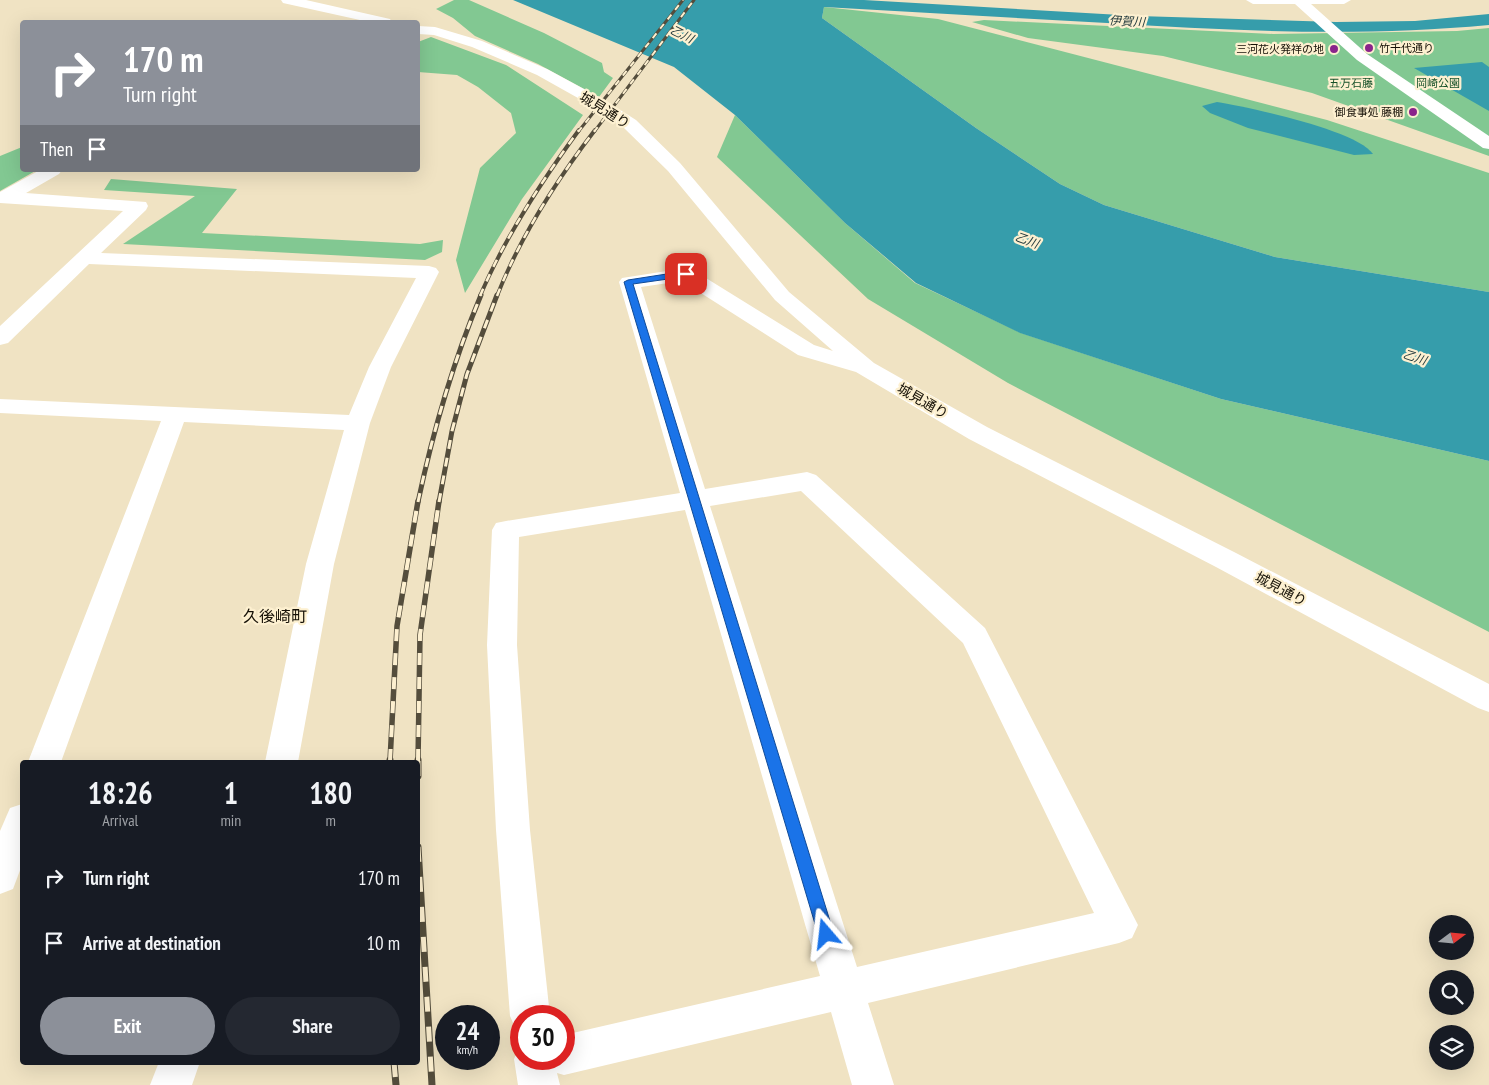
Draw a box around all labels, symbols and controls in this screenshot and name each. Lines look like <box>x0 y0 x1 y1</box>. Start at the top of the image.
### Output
water label: 伊賀川 <box>1109 13 1147 30</box>
water label: 乙川 <box>668 22 698 47</box>
text: 170 m <box>123 36 204 82</box>
icon: right <box>40 40 105 105</box>
place label: 竹千代通り <box>1379 41 1434 55</box>
place label: 三河花火発祥の地 <box>1236 42 1324 56</box>
marker: 竹千代通り <box>1363 42 1375 54</box>
marker: 三河花火発祥の地 <box>1328 43 1340 55</box>
park label: 五万石藤 <box>1329 76 1373 90</box>
park label: 岡崎公園 <box>1416 76 1460 90</box>
text: Turn right <box>123 80 197 108</box>
street label: 城見通り <box>576 88 634 132</box>
place label: 御食事処 藤棚 <box>1334 105 1403 119</box>
marker: 御食事処 藤棚 <box>1407 106 1419 118</box>
icon: arrive <box>83 135 111 163</box>
text: Then <box>40 137 73 161</box>
water label: 乙川 <box>1013 229 1043 252</box>
pin <box>665 253 707 295</box>
icon: arrive <box>672 260 700 288</box>
water label: 乙川 <box>1401 346 1431 368</box>
street label: 城見通り <box>894 379 952 423</box>
street label: 城見通り <box>1252 568 1310 610</box>
district label: 久後崎町 <box>243 606 307 626</box>
text: 18:26 <box>88 773 153 812</box>
text: 1 <box>224 773 238 812</box>
text: 180 <box>309 773 352 812</box>
text: Arrival <box>102 810 138 830</box>
text: min <box>220 810 241 830</box>
text: m <box>325 810 336 830</box>
icon: right <box>40 864 68 892</box>
text: Turn right <box>83 866 149 890</box>
text: 170 m <box>358 866 400 890</box>
position arrow <box>799 907 851 959</box>
north arrow <box>1429 915 1474 960</box>
map controls <box>1429 915 1474 1070</box>
icon: arrive <box>40 929 68 957</box>
text: Arrive at destination <box>83 931 221 955</box>
text: 10 m <box>367 931 400 955</box>
button: search <box>1429 970 1474 1015</box>
button: Exit <box>40 997 215 1055</box>
button: Share <box>225 997 400 1055</box>
speed limit sign: 30 <box>510 1005 575 1070</box>
text: 24 <box>456 1015 479 1047</box>
button: layers <box>1429 1025 1474 1070</box>
text: km/h <box>457 1042 478 1057</box>

